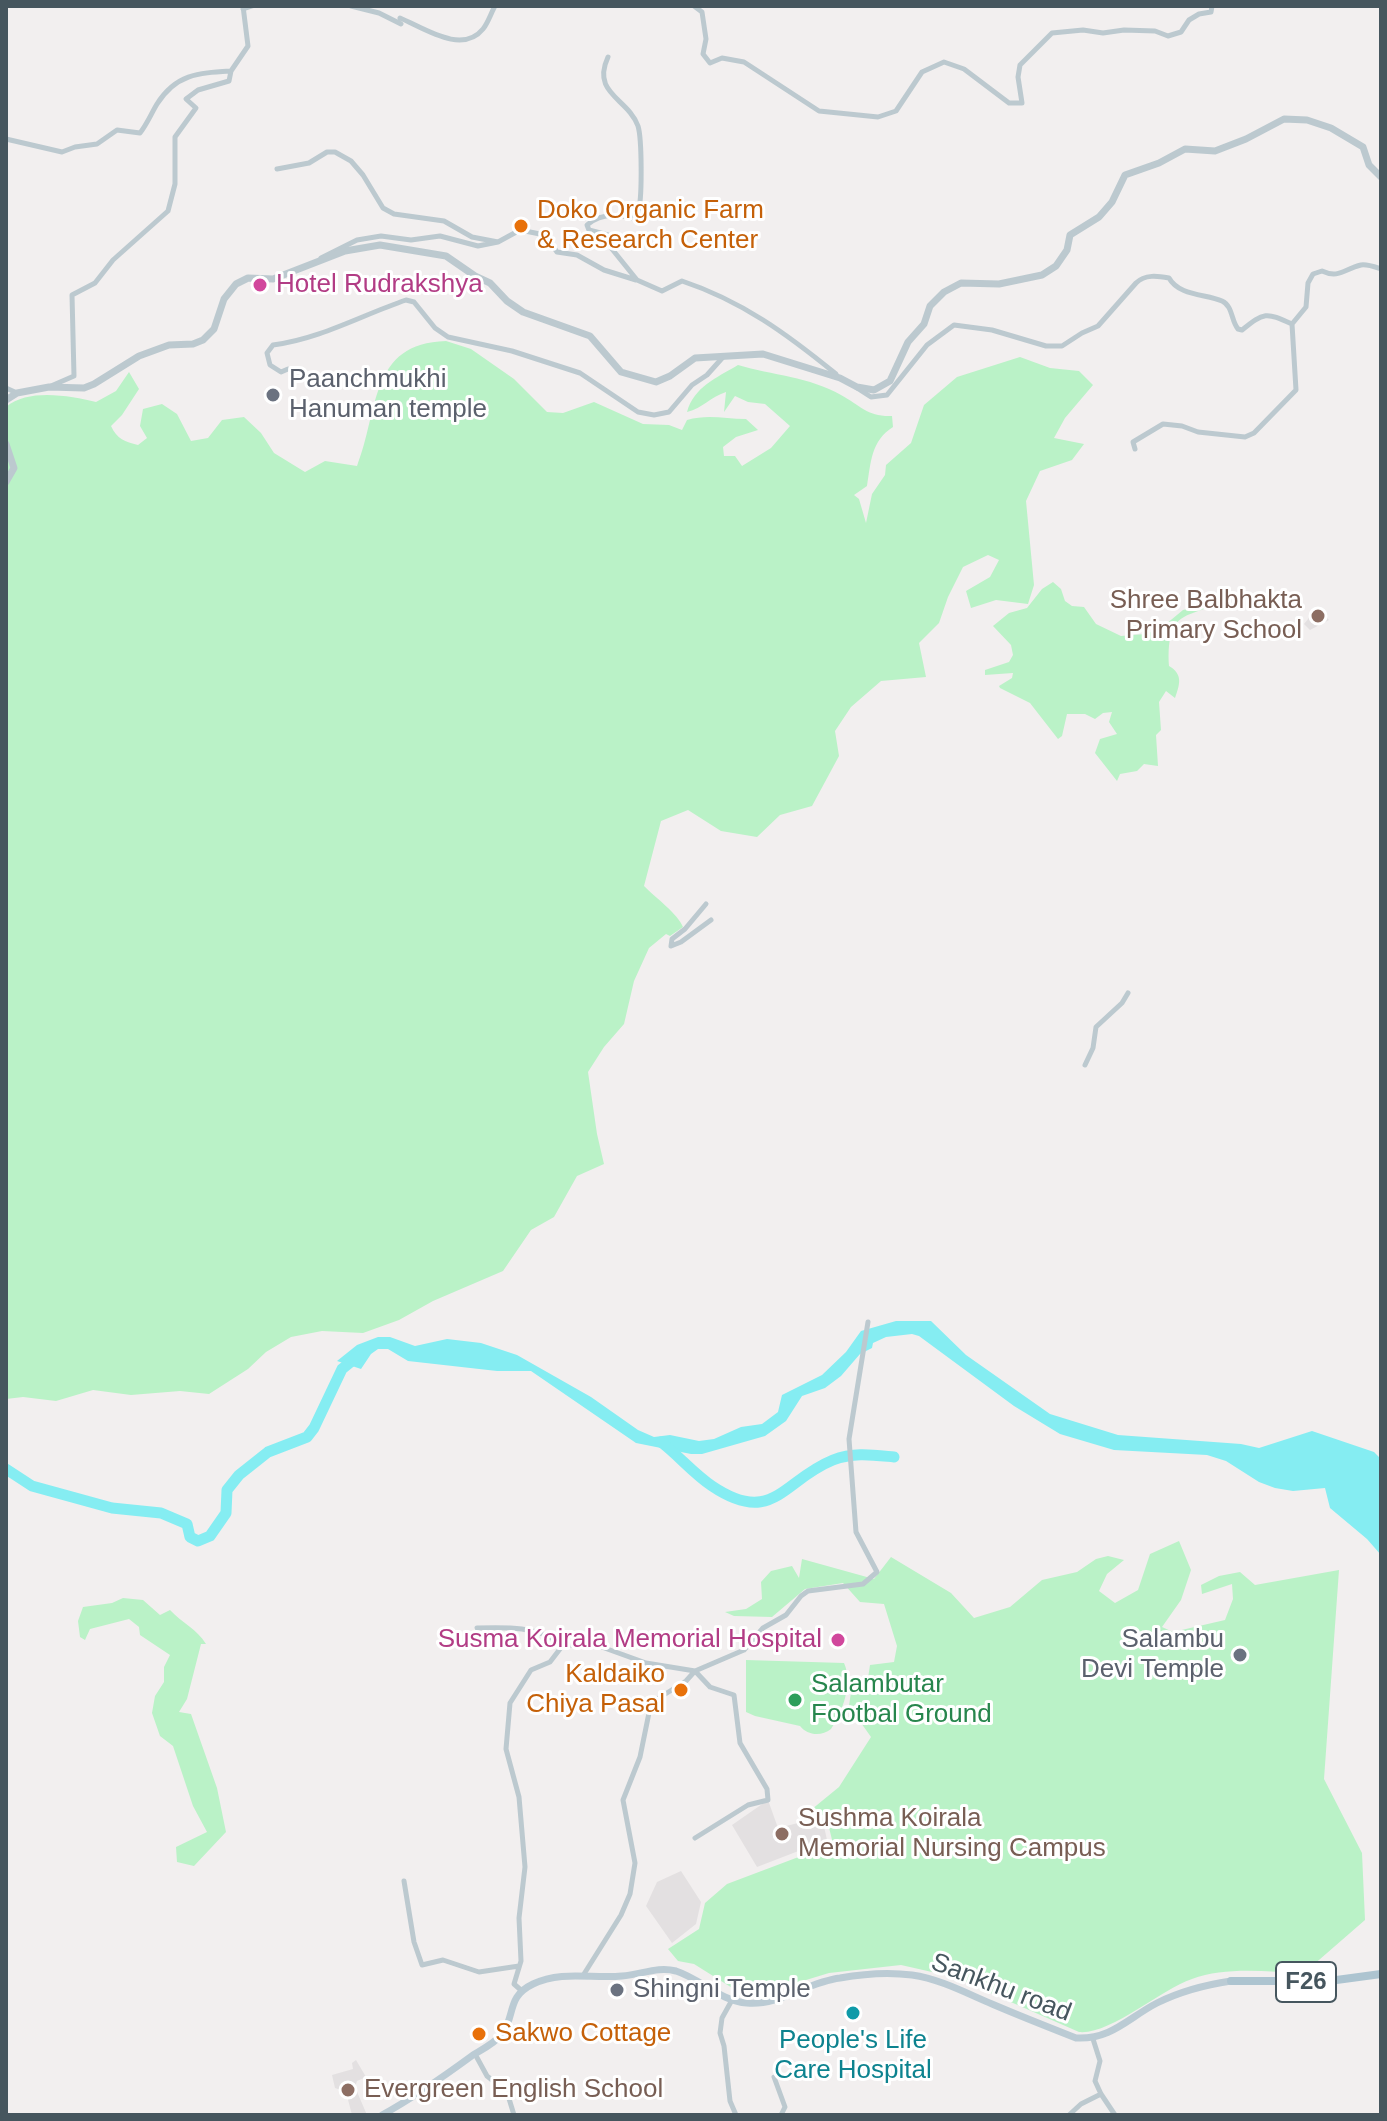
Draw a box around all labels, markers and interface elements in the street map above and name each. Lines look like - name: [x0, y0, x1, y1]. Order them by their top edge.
- place label: Doko Organic Farm & Research Center: [537, 195, 764, 256]
- marker: Doko Organic Farm & Research Center: [512, 217, 530, 235]
- place label: Hotel Rudrakshya: [276, 269, 483, 301]
- marker: Hotel Rudrakshya: [251, 276, 269, 294]
- place label: Paanchmukhi Hanuman temple: [289, 364, 487, 426]
- marker: Paanchmukhi Hanuman temple: [264, 386, 282, 404]
- place label: Shree Balbhakta Primary School: [1110, 585, 1302, 646]
- marker: Shree Balbhakta Primary School: [1309, 607, 1327, 625]
- place label: Susma Koirala Memorial Hospital: [438, 1624, 822, 1656]
- place label: Salambu Devi Temple: [1081, 1624, 1224, 1686]
- marker: Susma Koirala Memorial Hospital: [829, 1631, 847, 1649]
- marker: Salambu Devi Temple: [1231, 1646, 1249, 1664]
- place label: Kaldaiko Chiya Pasal: [526, 1659, 665, 1720]
- place label: Salambutar Footbal Ground: [811, 1669, 992, 1730]
- marker: Kaldaiko Chiya Pasal: [672, 1681, 690, 1699]
- marker: Salambutar Footbal Ground: [786, 1691, 804, 1709]
- place label: Sushma Koirala Memorial Nursing Campus: [798, 1803, 1106, 1864]
- marker: Sushma Koirala Memorial Nursing Campus: [773, 1825, 791, 1843]
- street label: Sankhu road: [927, 1947, 1075, 2029]
- road number: F26: [1276, 1962, 1336, 2002]
- place label: Shingni Temple: [633, 1974, 811, 2006]
- marker: Shingni Temple: [608, 1981, 626, 1999]
- marker: People's Life Care Hospital: [844, 2004, 862, 2022]
- place label: Sakwo Cottage: [495, 2018, 671, 2050]
- marker: Sakwo Cottage: [470, 2025, 488, 2043]
- place label: People's Life Care Hospital: [774, 2025, 932, 2086]
- place label: Evergreen English School: [364, 2074, 663, 2106]
- marker: Evergreen English School: [339, 2081, 357, 2099]

